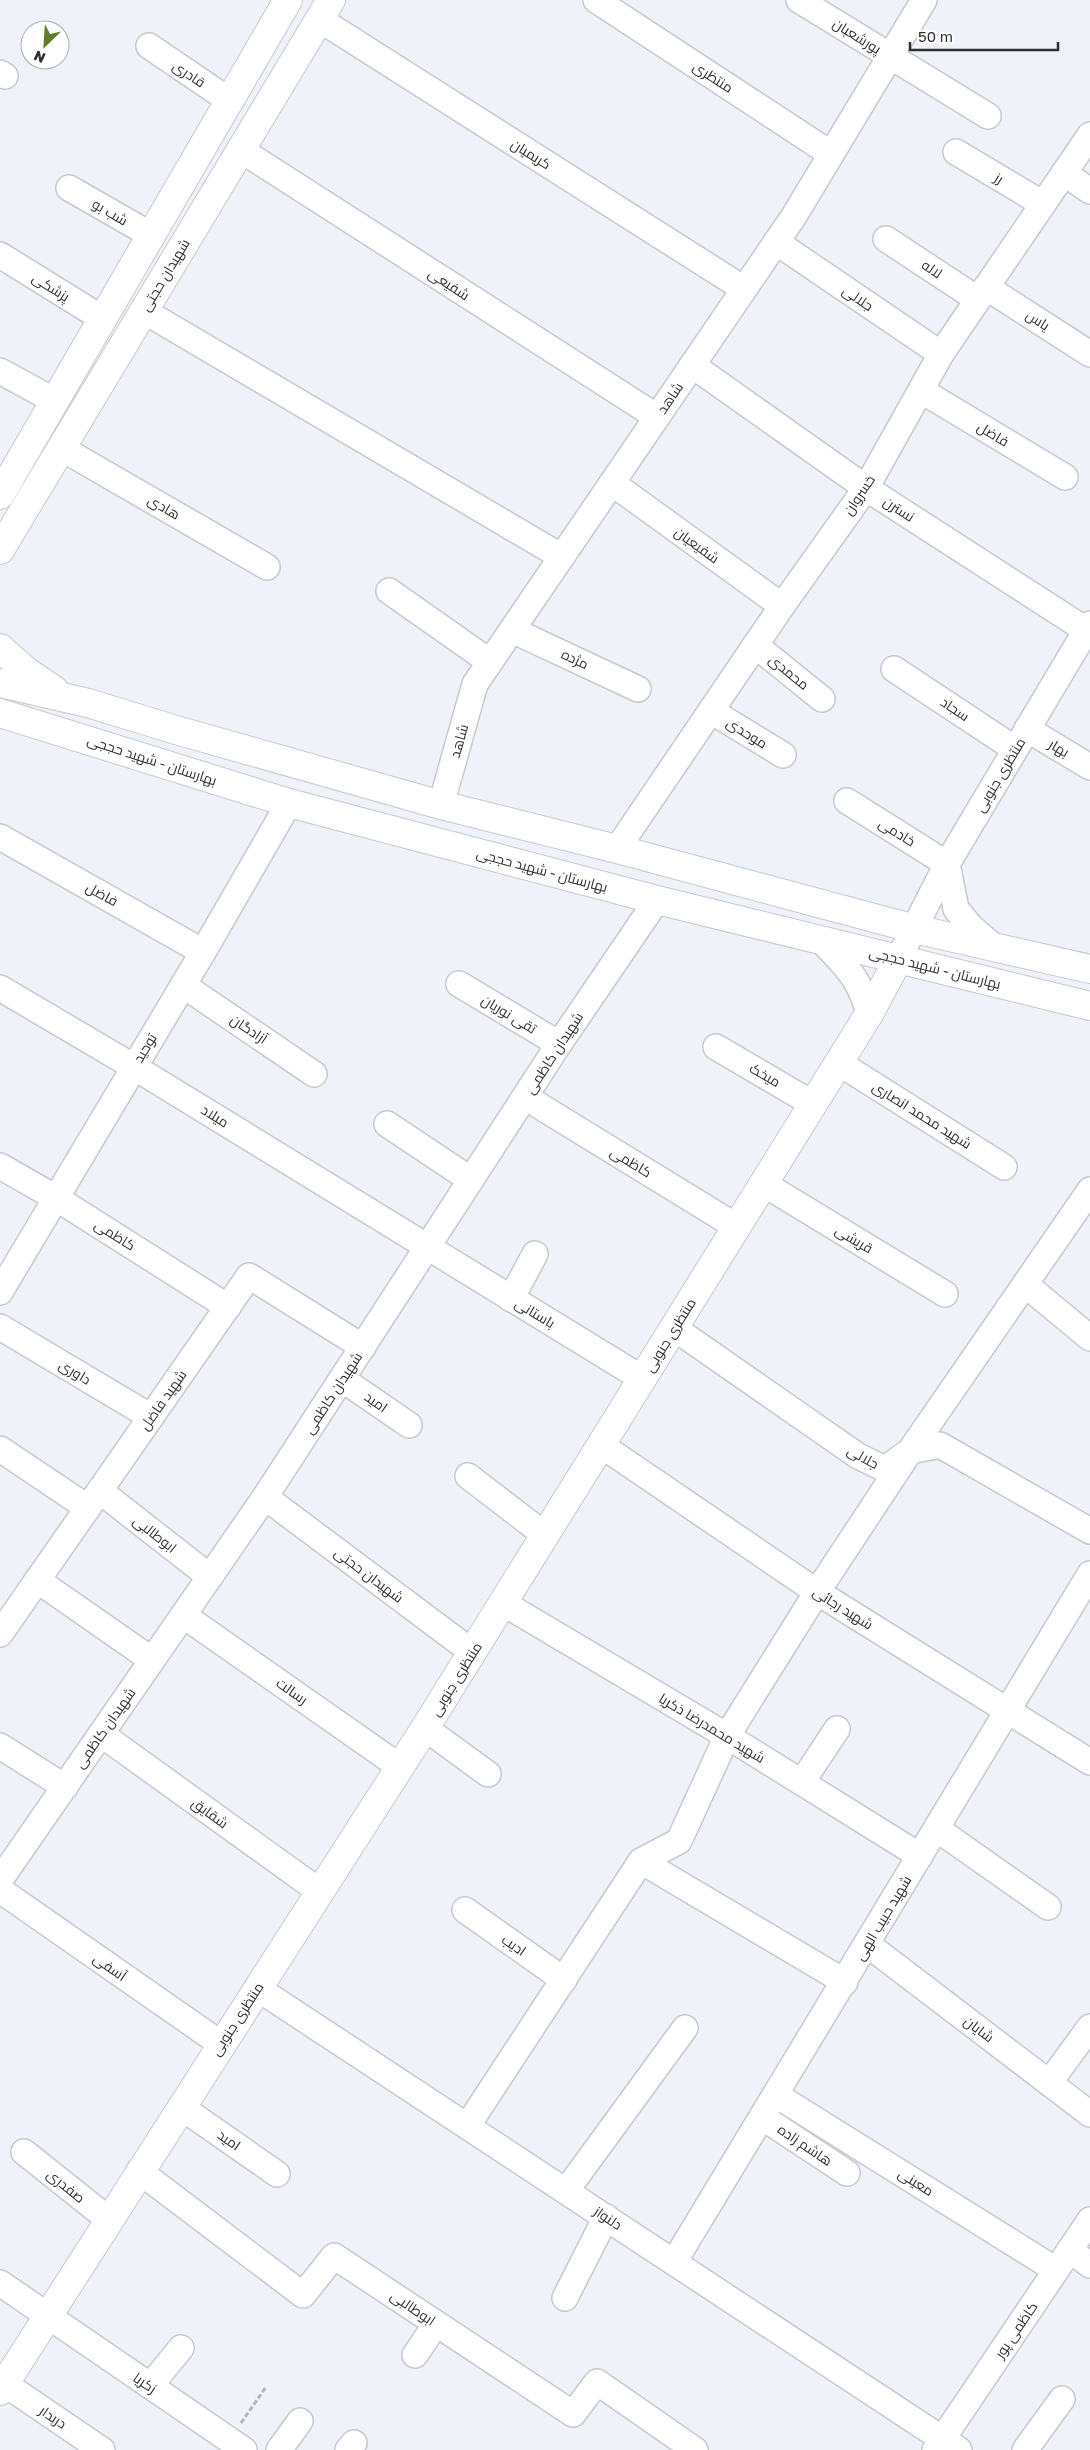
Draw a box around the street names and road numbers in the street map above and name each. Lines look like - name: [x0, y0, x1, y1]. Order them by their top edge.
- street label: پورشعبان: [829, 14, 885, 59]
- street label: قادری: [170, 57, 209, 91]
- street label: منتظری: [690, 57, 737, 96]
- street label: کریمیان: [508, 135, 554, 172]
- street label: رز: [991, 168, 1007, 187]
- street label: شب بو: [89, 195, 131, 229]
- street label: شهیدان حجتی: [136, 235, 193, 314]
- street label: لاله: [919, 256, 946, 281]
- street label: شفیعی: [425, 264, 473, 303]
- street label: پزشکی: [28, 268, 73, 307]
- street label: جلالی: [840, 281, 877, 314]
- street label: یاس: [1023, 306, 1054, 334]
- street label: شاهد: [653, 379, 686, 417]
- street label: فاضل: [974, 418, 1012, 450]
- street label: خسروان: [839, 472, 878, 518]
- street label: هادی: [145, 491, 183, 523]
- street label: نسترن: [881, 492, 918, 525]
- street label: شفیعیان: [672, 523, 723, 566]
- street label: مژده: [559, 645, 592, 672]
- street label: محمدی: [766, 650, 813, 693]
- street label: سجاد: [938, 693, 973, 724]
- street label: موحدی: [724, 713, 771, 752]
- street label: شاهد: [446, 722, 471, 760]
- street label: بهارستان - شهید حججی: [85, 731, 219, 789]
- street label: منتظری جنوبی: [971, 734, 1029, 815]
- street label: بهار: [1045, 734, 1073, 760]
- street label: خادمی: [876, 814, 919, 849]
- street label: بهارستان - شهید حججی: [475, 844, 610, 895]
- street label: فاضل: [83, 878, 121, 909]
- street label: بهارستان - شهید حججی: [867, 943, 1003, 992]
- street label: تقی نوریان: [479, 991, 540, 1037]
- street label: شهیدان کاظمی: [521, 1009, 586, 1097]
- street label: آزادگان: [228, 1010, 271, 1047]
- street label: توحید: [129, 1030, 160, 1066]
- street label: میخک: [747, 1059, 784, 1090]
- street label: شهید محمد انصاری: [870, 1077, 975, 1152]
- street label: میلاد: [198, 1101, 232, 1131]
- street label: کاظمی: [608, 1143, 655, 1180]
- street label: کاظمی: [92, 1215, 139, 1254]
- street label: قریشی: [832, 1221, 876, 1256]
- street label: باستانی: [512, 1294, 558, 1331]
- street label: منتظری جنوبی: [640, 1295, 699, 1375]
- street label: شهیدان کاظمی: [300, 1349, 365, 1437]
- street label: داوری: [56, 1355, 94, 1388]
- street label: شهید فاضل: [136, 1366, 190, 1433]
- street label: امید: [361, 1388, 391, 1416]
- street label: جلالی: [845, 1441, 882, 1472]
- street label: ابوطالبی: [130, 1511, 180, 1556]
- street label: شهیدان حجتی: [332, 1543, 407, 1606]
- street label: شهید رجائی: [810, 1582, 876, 1633]
- street label: منتظری جنوبی: [426, 1639, 485, 1719]
- street label: رسالت: [273, 1674, 311, 1708]
- street label: شهیدان کاظمی: [71, 1684, 139, 1771]
- street label: شهید محمدرضا ذکریا: [656, 1689, 768, 1766]
- street label: شقایق: [188, 1794, 232, 1832]
- street label: شهید حبیب الهی: [851, 1872, 915, 1963]
- street label: ادیب: [499, 1930, 530, 1959]
- street label: آسفی: [90, 1949, 130, 1984]
- street label: منتظری جنوبی: [207, 1979, 267, 2059]
- street label: شایان: [961, 2012, 998, 2045]
- street label: هاشم زاده: [774, 2120, 836, 2171]
- street label: امید: [214, 2126, 244, 2154]
- street label: معینی: [895, 2164, 937, 2199]
- street label: صفدری: [44, 2165, 89, 2206]
- street label: دلنواز: [590, 2202, 626, 2233]
- street label: ابوطالبی: [388, 2286, 439, 2329]
- street label: کاظمی پور: [990, 2298, 1042, 2363]
- street label: زکریا: [130, 2369, 160, 2396]
- street label: دربدار: [36, 2401, 70, 2432]

